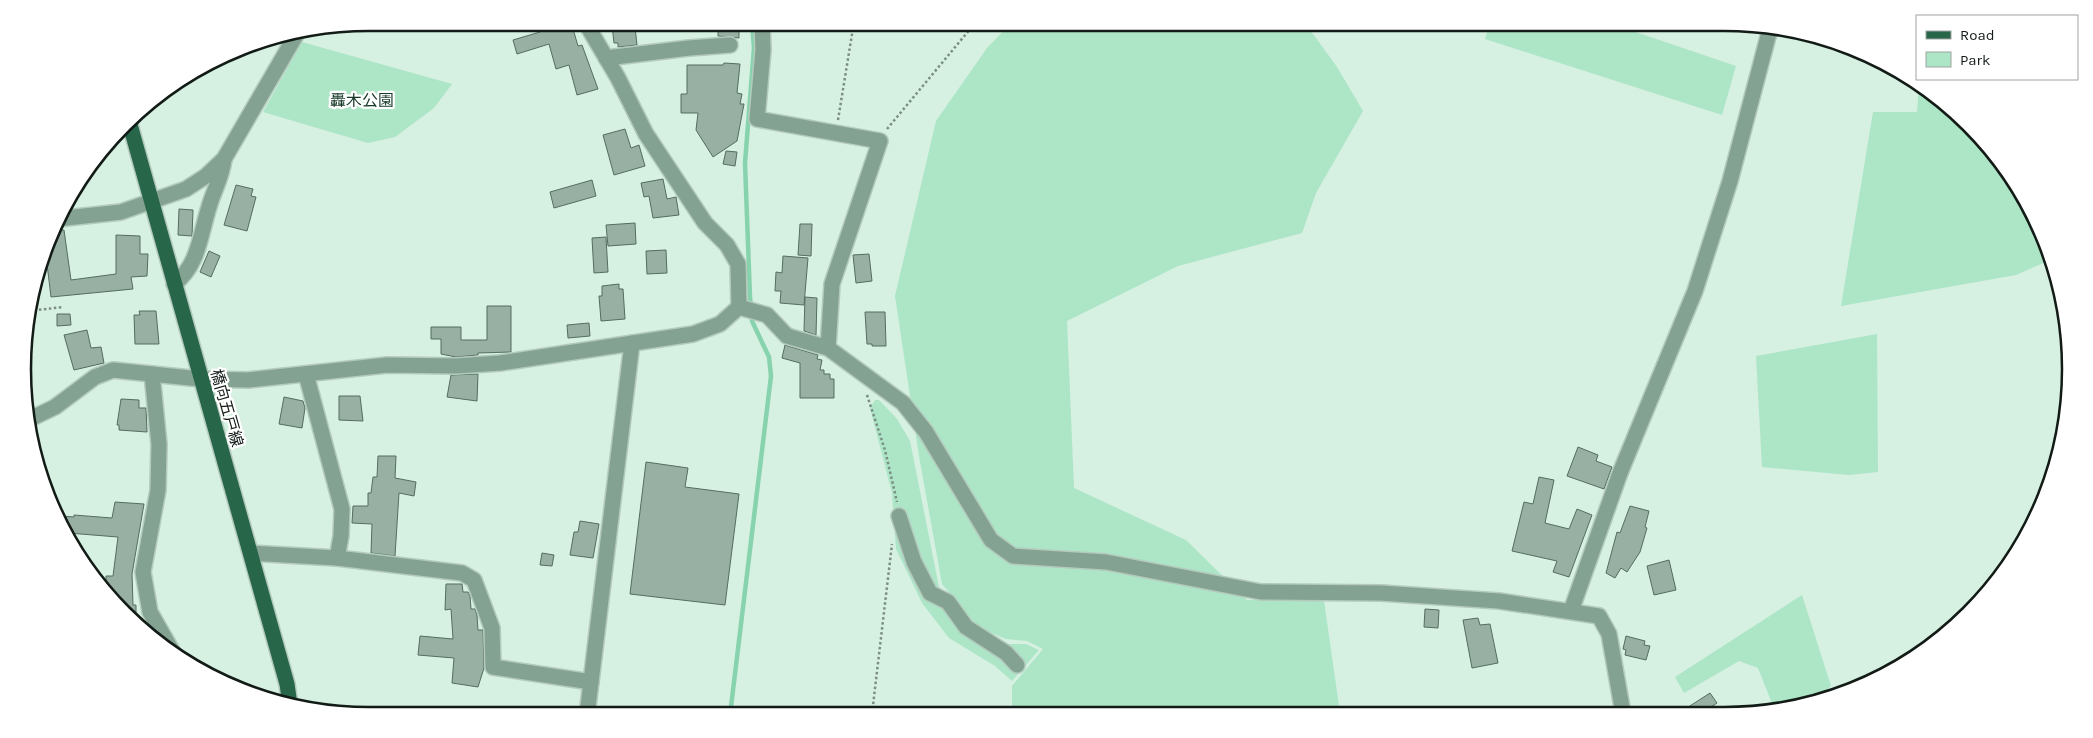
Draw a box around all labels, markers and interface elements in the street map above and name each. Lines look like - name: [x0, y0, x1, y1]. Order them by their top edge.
- legend: [1916, 15, 2078, 80]
- text: Road: [1960, 26, 1995, 44]
- text: Park: [1960, 51, 1990, 69]
- park label: 轟木公園: [330, 91, 394, 110]
- street label: 橋向五戸線: [207, 367, 247, 449]

